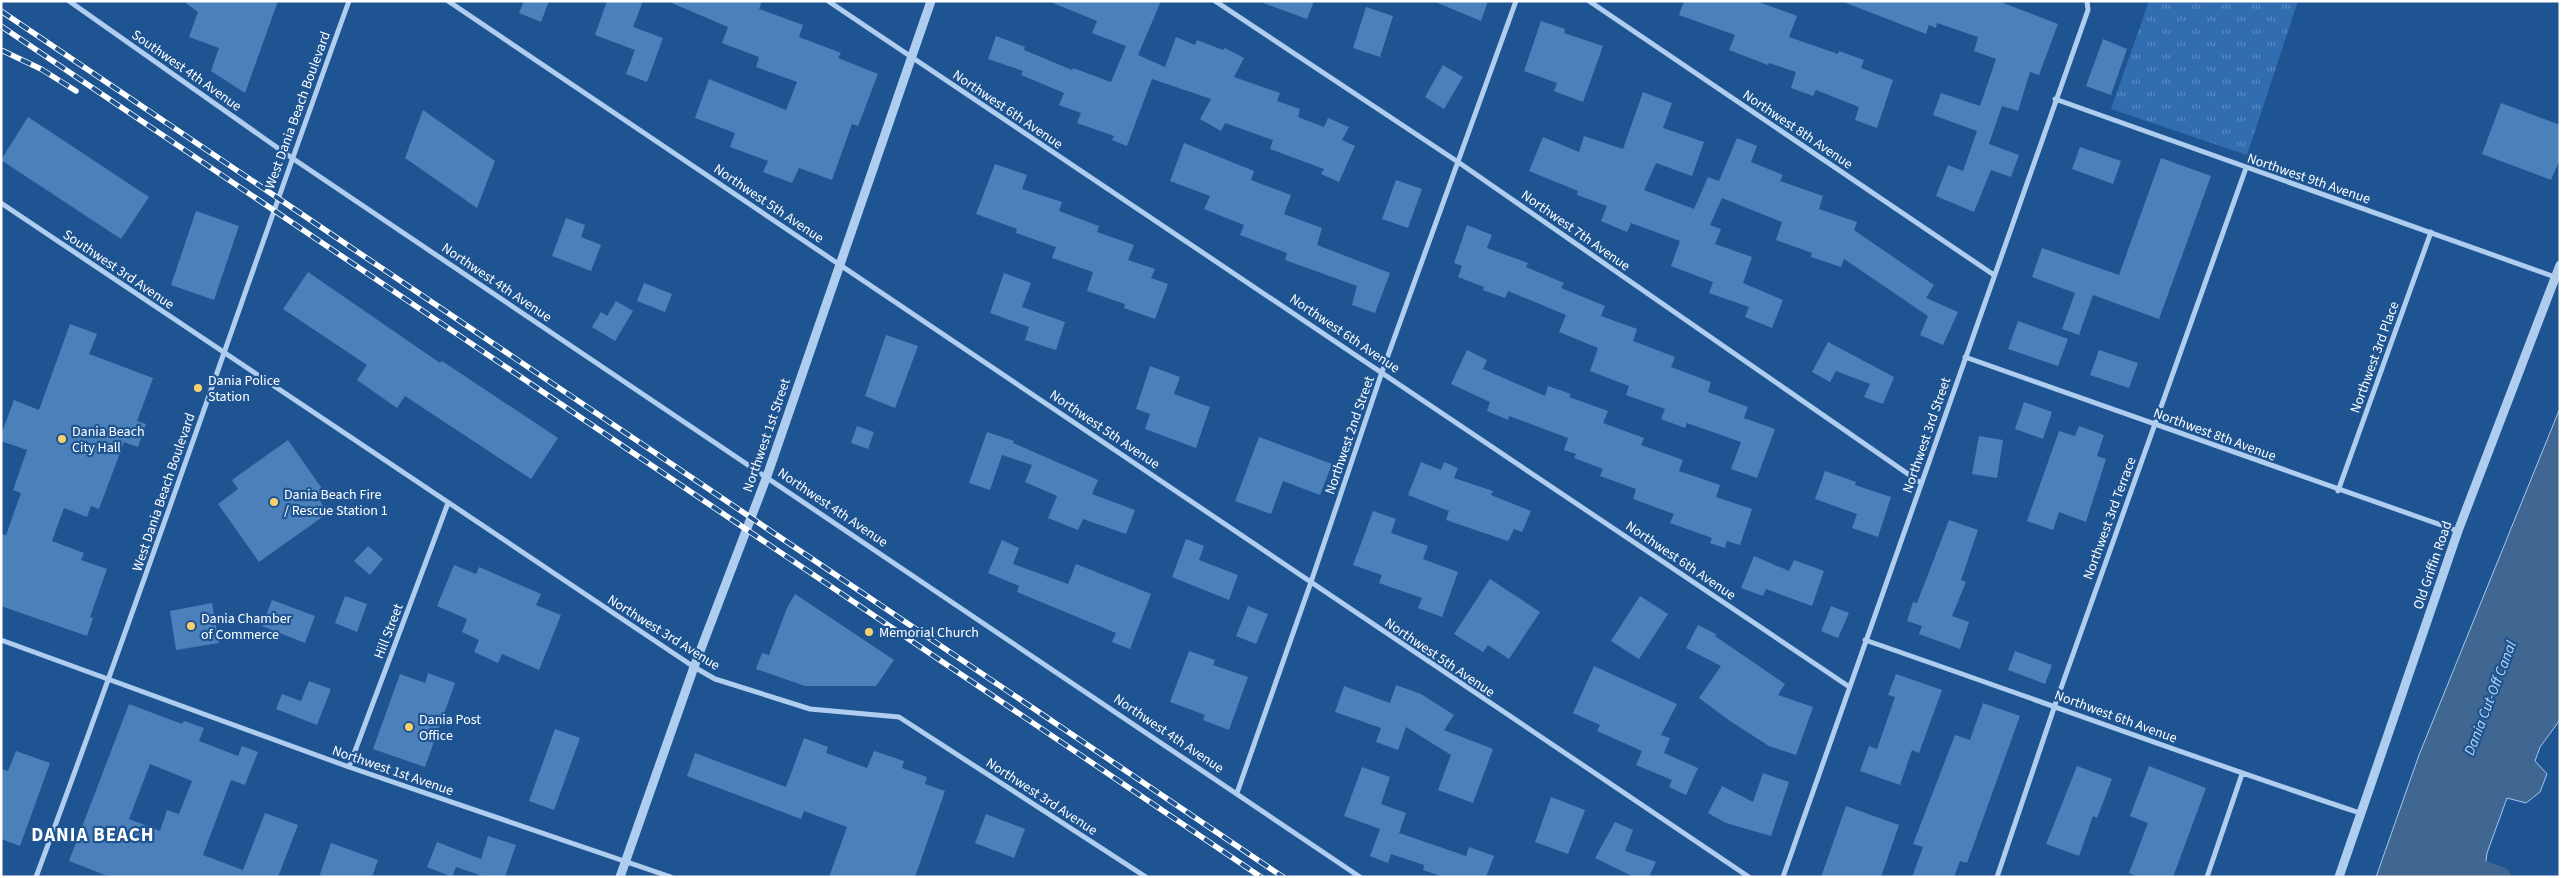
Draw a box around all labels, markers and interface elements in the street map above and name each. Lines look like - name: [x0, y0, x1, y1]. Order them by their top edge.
- street label: Southwest 4th Avenue: [127, 25, 246, 116]
- street label: West Dania Beach Boulevard: [260, 29, 336, 192]
- street label: Northwest 6th Avenue: [948, 65, 1067, 154]
- street label: Northwest 8th Avenue: [1738, 85, 1857, 174]
- street label: Northwest 9th Avenue: [2244, 148, 2373, 209]
- street label: Northwest 5th Avenue: [709, 159, 828, 248]
- street label: Northwest 7th Avenue: [1517, 186, 1634, 276]
- street label: Southwest 3rd Avenue: [59, 225, 178, 315]
- street label: Northwest 4th Avenue: [437, 238, 556, 327]
- street label: Northwest 6th Avenue: [1285, 289, 1404, 378]
- street label: Northwest 3rd Place: [2345, 299, 2404, 416]
- place label: Dania Police Station: [208, 371, 280, 407]
- street label: Northwest 2nd Street: [1320, 373, 1380, 497]
- street label: Northwest 3rd Street: [1898, 374, 1956, 496]
- street label: Northwest 1st Street: [738, 376, 796, 495]
- marker: Dania Police Station: [192, 382, 204, 394]
- street label: Northwest 5th Avenue: [1045, 385, 1164, 474]
- street label: Northwest 8th Avenue: [2151, 403, 2279, 466]
- street label: West Dania Beach Boulevard: [127, 410, 200, 574]
- place label: Dania Beach City Hall: [72, 422, 145, 458]
- marker: Dania Beach City Hall: [56, 433, 68, 445]
- street label: Northwest 3rd Terrace: [2078, 454, 2141, 582]
- street label: Northwest 4th Avenue: [773, 463, 892, 552]
- place label: Dania Beach Fire / Rescue Station 1: [284, 485, 388, 521]
- marker: Dania Beach Fire / Rescue Station 1: [268, 496, 280, 508]
- street label: Northwest 6th Avenue: [1621, 516, 1740, 605]
- street label: Old Griffin Road: [2408, 518, 2457, 612]
- street label: Northwest 3rd Avenue: [603, 590, 724, 676]
- street label: Hill Street: [369, 601, 409, 662]
- place label: Dania Chamber of Commerce: [201, 609, 292, 645]
- street label: Northwest 5th Avenue: [1380, 613, 1499, 702]
- marker: Dania Chamber of Commerce: [185, 620, 197, 632]
- place label: Memorial Church: [879, 623, 979, 643]
- marker: Memorial Church: [863, 626, 875, 638]
- water label: Dania Cut-Off Canal: [2459, 638, 2522, 758]
- street label: Northwest 6th Avenue: [2052, 685, 2180, 748]
- street label: Northwest 4th Avenue: [1109, 689, 1228, 778]
- place label: Dania Post Office: [419, 710, 481, 746]
- marker: Dania Post Office: [403, 721, 415, 733]
- street label: Northwest 1st Avenue: [329, 741, 456, 801]
- street label: Northwest 3rd Avenue: [982, 753, 1101, 840]
- district label: DANIA BEACH: [31, 822, 155, 849]

